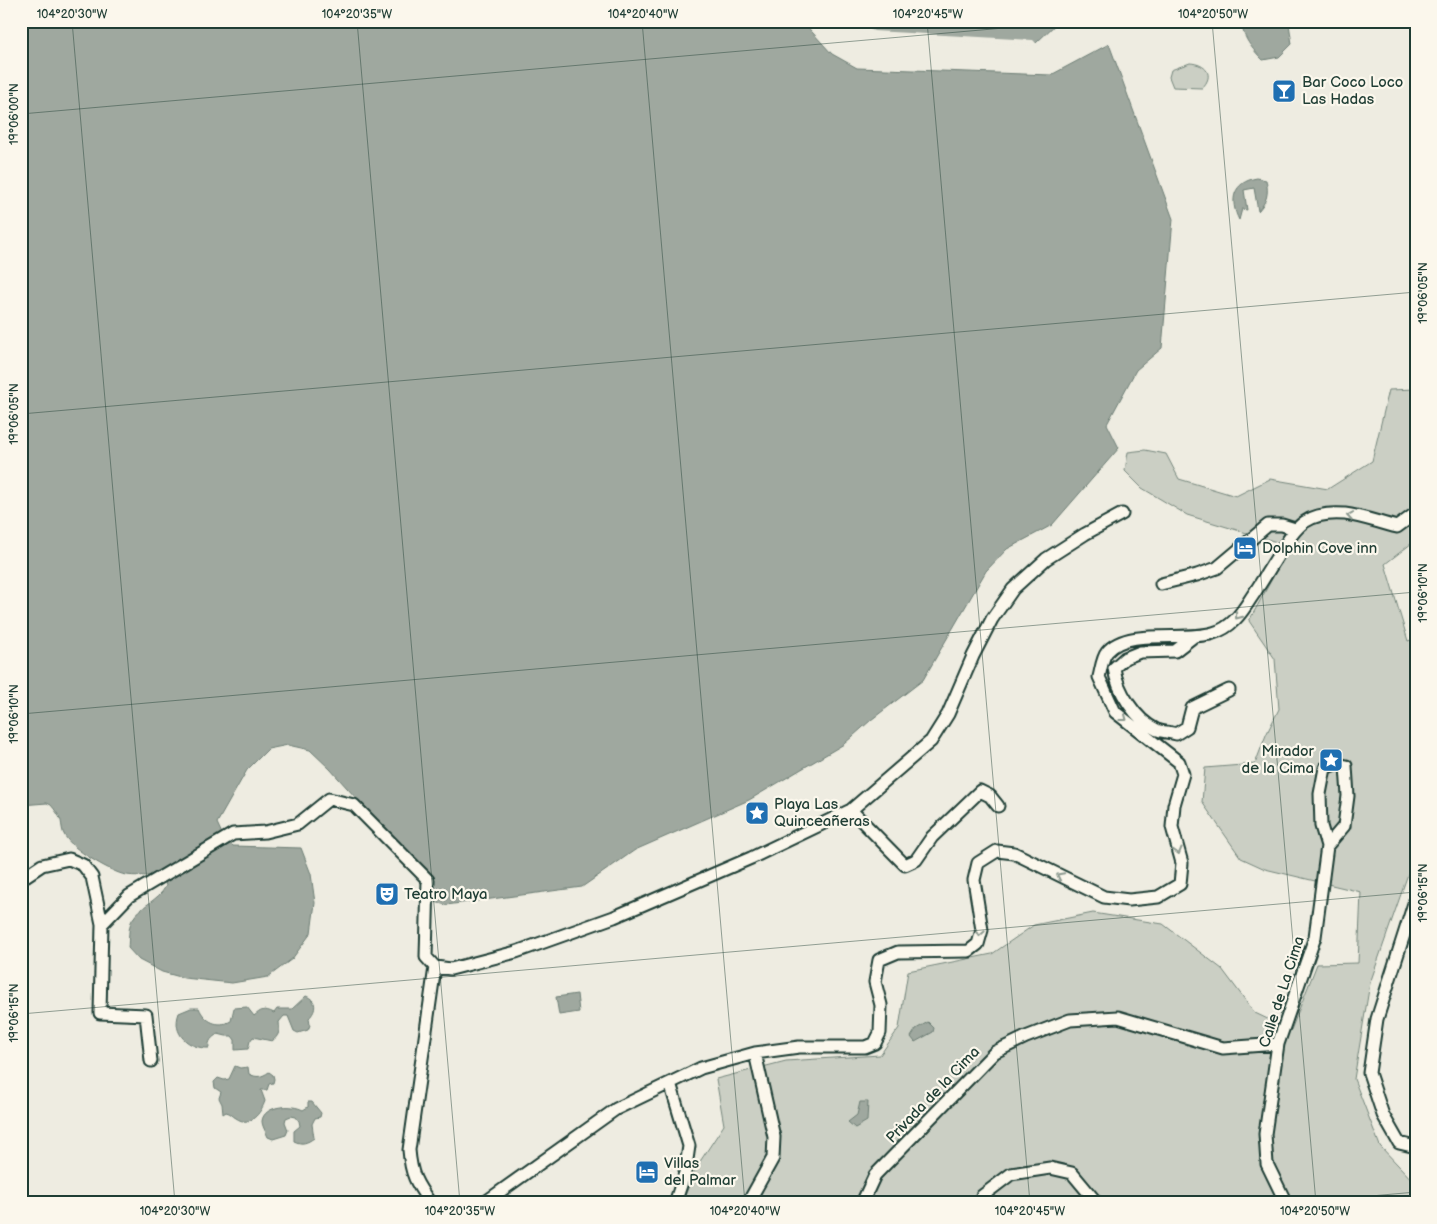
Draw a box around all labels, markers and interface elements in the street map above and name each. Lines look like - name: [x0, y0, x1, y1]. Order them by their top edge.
- text: 104°20'30"W: [37, 7, 107, 22]
- text: 104°20'35"W: [322, 7, 392, 22]
- text: 104°20'40"W: [608, 7, 678, 22]
- text: 104°20'45"W: [893, 7, 963, 22]
- text: 104°20'50"W: [1178, 7, 1248, 22]
- place label: Bar Coco Loco Las Hadas: [1302, 73, 1403, 109]
- bar icon: Bar Coco Loco Las Hadas: [1271, 78, 1297, 104]
- text: 19°06'00"N: [7, 83, 22, 145]
- text: 19°06'05"N: [1416, 262, 1431, 324]
- text: 19°06'05"N: [7, 383, 22, 445]
- one-way arrow: [1345, 511, 1354, 521]
- hotel icon: Dolphin Cove inn: [1232, 535, 1258, 561]
- place label: Dolphin Cove inn: [1262, 539, 1377, 558]
- text: 19°06'10"N: [1416, 563, 1431, 623]
- one-way arrow: [1235, 610, 1244, 620]
- text: 19°06'10"N: [7, 684, 22, 744]
- one-way arrow: [1118, 712, 1128, 721]
- place label: Mirador de la Cima: [1242, 742, 1315, 778]
- place icon: Mirador de la Cima: [1318, 747, 1344, 773]
- place label: Playa Las Quinceañeras: [774, 795, 870, 831]
- place icon: Playa Las Quinceañeras: [744, 800, 770, 826]
- one-way arrow: [1172, 846, 1183, 855]
- text: 19°06'15"N: [1416, 863, 1431, 923]
- one-way arrow: [1056, 872, 1065, 882]
- theatre icon: Teatro Maya: [374, 881, 400, 907]
- place label: Teatro Maya: [404, 885, 487, 904]
- one-way arrow: [975, 928, 985, 937]
- street label: Calle de La Cima: [1255, 934, 1309, 1050]
- text: 19°06'15"N: [7, 983, 22, 1043]
- street label: Privada de la Cima: [882, 1043, 984, 1147]
- place label: Villas del Palmar: [664, 1154, 736, 1190]
- hotel icon: Villas del Palmar: [634, 1159, 660, 1185]
- text: 104°20'30"W: [140, 1204, 210, 1219]
- text: 104°20'35"W: [425, 1204, 495, 1219]
- text: 104°20'40"W: [710, 1204, 780, 1219]
- text: 104°20'45"W: [995, 1204, 1065, 1219]
- text: 104°20'50"W: [1280, 1204, 1350, 1219]

